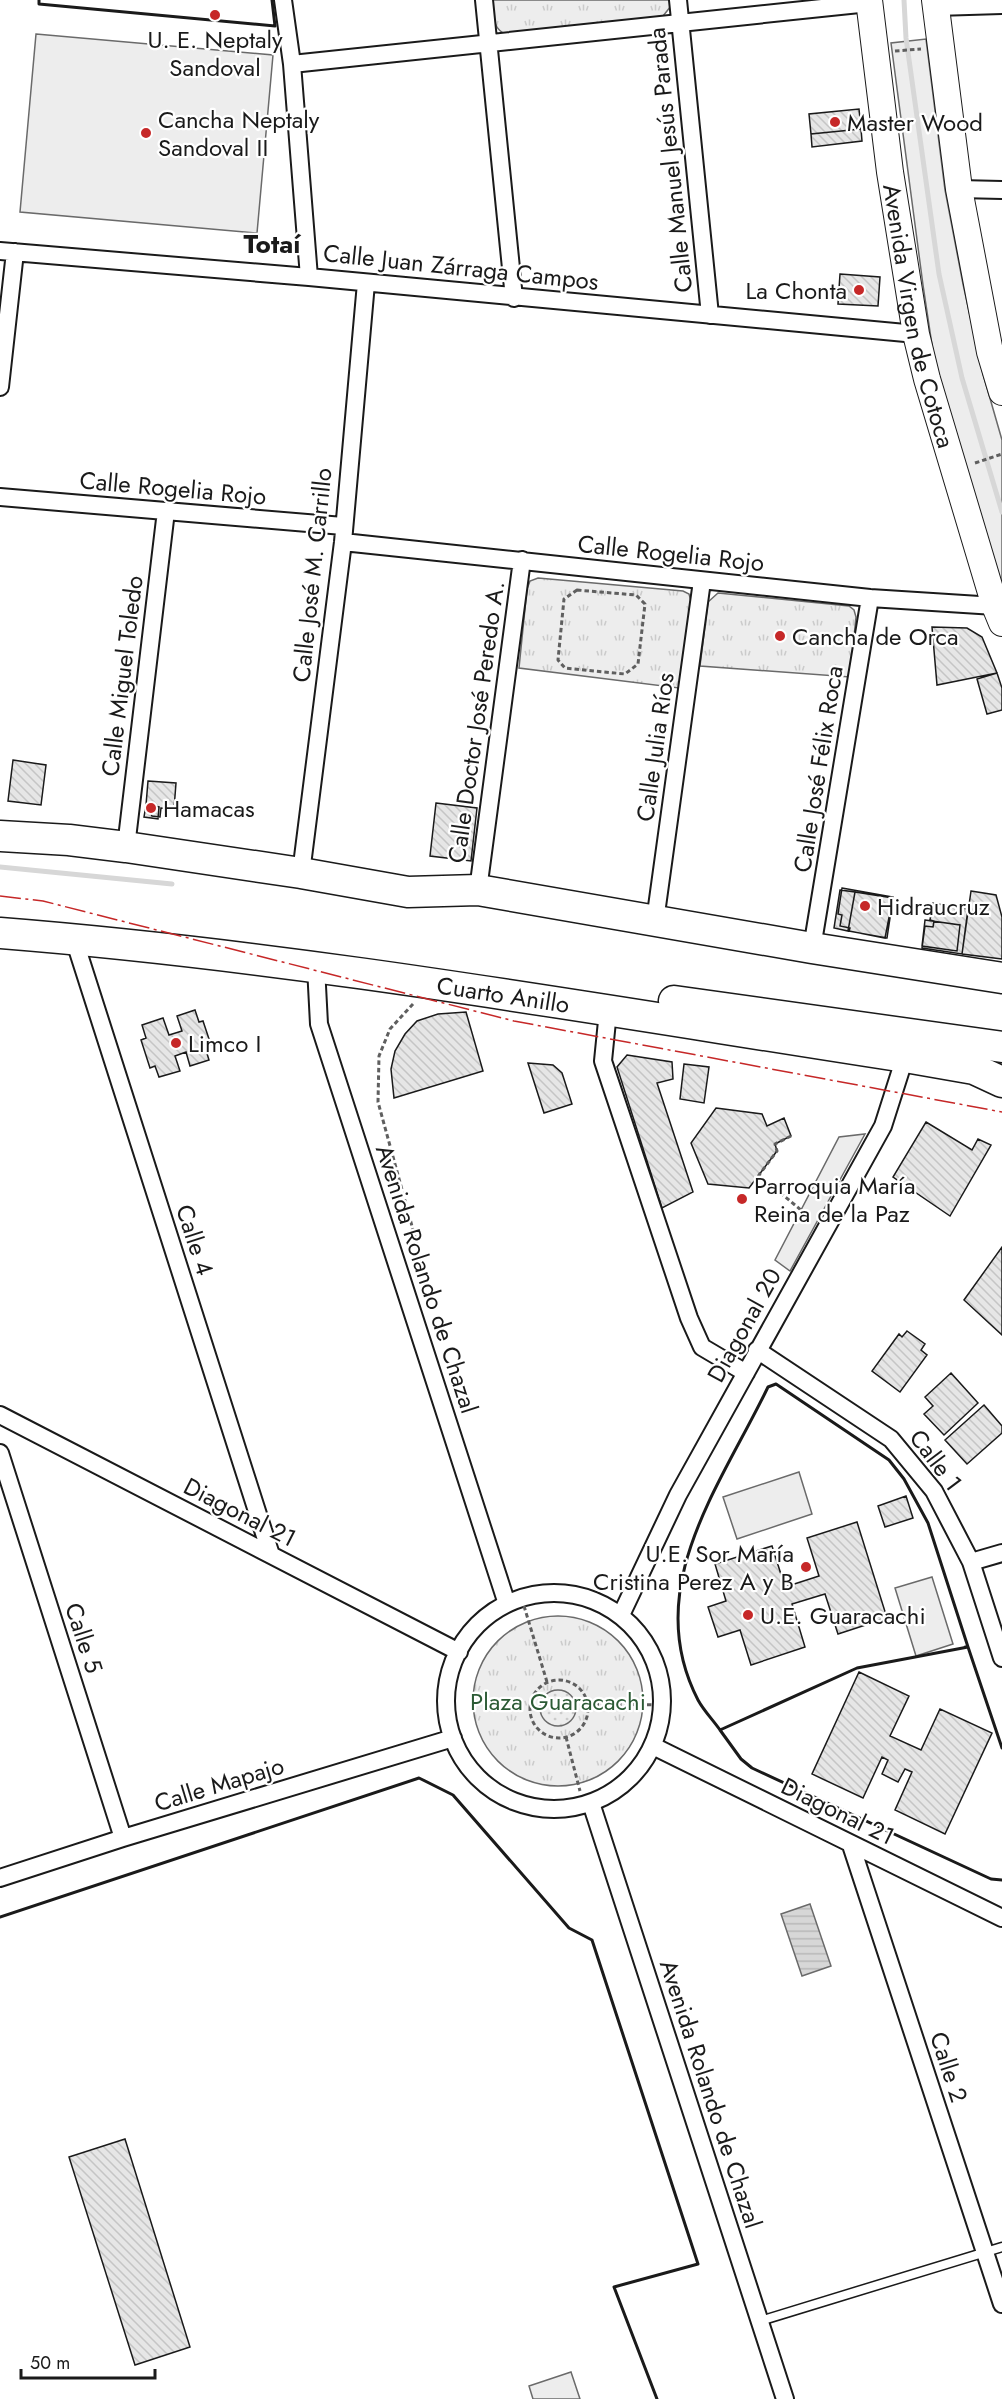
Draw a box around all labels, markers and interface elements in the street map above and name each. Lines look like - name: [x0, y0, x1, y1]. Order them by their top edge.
- marker: U. E. Neptaly Sandoval: [208, 8, 222, 22]
- place label: U. E. Neptaly Sandoval: [147, 22, 283, 85]
- street label: Calle Manuel Jesús Parada: [639, 26, 701, 294]
- place label: Cancha Neptaly Sandoval II: [158, 102, 320, 165]
- place label: Master Wood: [847, 105, 983, 140]
- marker: Master Wood: [828, 115, 842, 129]
- marker: Cancha Neptaly Sandoval II: [139, 126, 153, 140]
- street label: Avenida Virgen de Cotoca: [875, 181, 964, 452]
- district label: Totaí: [244, 225, 302, 263]
- street label: Calle Juan Zárraga Campos: [322, 235, 600, 299]
- place label: La Chonta: [745, 273, 847, 308]
- marker: La Chonta: [852, 283, 866, 297]
- street label: Calle Rogelia Rojo: [78, 462, 268, 514]
- street label: Calle José M. Carrillo: [283, 466, 341, 684]
- street label: Calle Rogelia Rojo: [576, 526, 766, 580]
- street label: Calle Miguel Toledo: [92, 574, 152, 778]
- street label: Calle Doctor José Peredo A.: [439, 579, 513, 865]
- place label: Cancha de Orca: [792, 619, 959, 654]
- marker: Cancha de Orca: [773, 629, 787, 643]
- street label: Calle José Félix Roca: [784, 663, 852, 875]
- street label: Calle Julia Ríos: [627, 670, 683, 824]
- place label: Hamacas: [163, 791, 255, 826]
- marker: Hamacas: [144, 801, 158, 815]
- place label: Hidraucruz: [877, 889, 990, 924]
- marker: Hidraucruz: [858, 899, 872, 913]
- street label: Cuarto Anillo: [434, 967, 572, 1022]
- place label: Limco I: [188, 1026, 261, 1061]
- marker: Limco I: [169, 1036, 183, 1050]
- street label: Avenida Rolando de Chazal: [367, 1140, 487, 1418]
- place label: Parroquia María Reina de la Paz: [754, 1168, 915, 1231]
- marker: Parroquia María Reina de la Paz: [735, 1192, 749, 1206]
- street label: Calle 4: [167, 1200, 223, 1280]
- street label: Diagonal 20: [698, 1261, 790, 1389]
- street label: Calle 1: [901, 1422, 971, 1498]
- street label: Diagonal 21: [178, 1469, 302, 1555]
- place label: U.E. Sor María Cristina Perez A y B: [593, 1536, 794, 1599]
- marker: U.E. Sor María Cristina Perez A y B: [799, 1560, 813, 1574]
- street label: Calle 5: [56, 1598, 112, 1678]
- place label: U.E. Guaracachi: [760, 1598, 926, 1633]
- marker: U.E. Guaracachi: [741, 1608, 755, 1622]
- park label: Plaza Guaracachi: [470, 1684, 646, 1719]
- street label: Calle Mapajo: [150, 1748, 288, 1820]
- street label: Diagonal 21: [775, 1768, 901, 1854]
- street label: Avenida Rolando de Chazal: [651, 1955, 771, 2233]
- street label: Calle 2: [921, 2027, 977, 2107]
- scale bar: [21, 2342, 154, 2380]
- text: 50 m: [30, 2350, 70, 2376]

